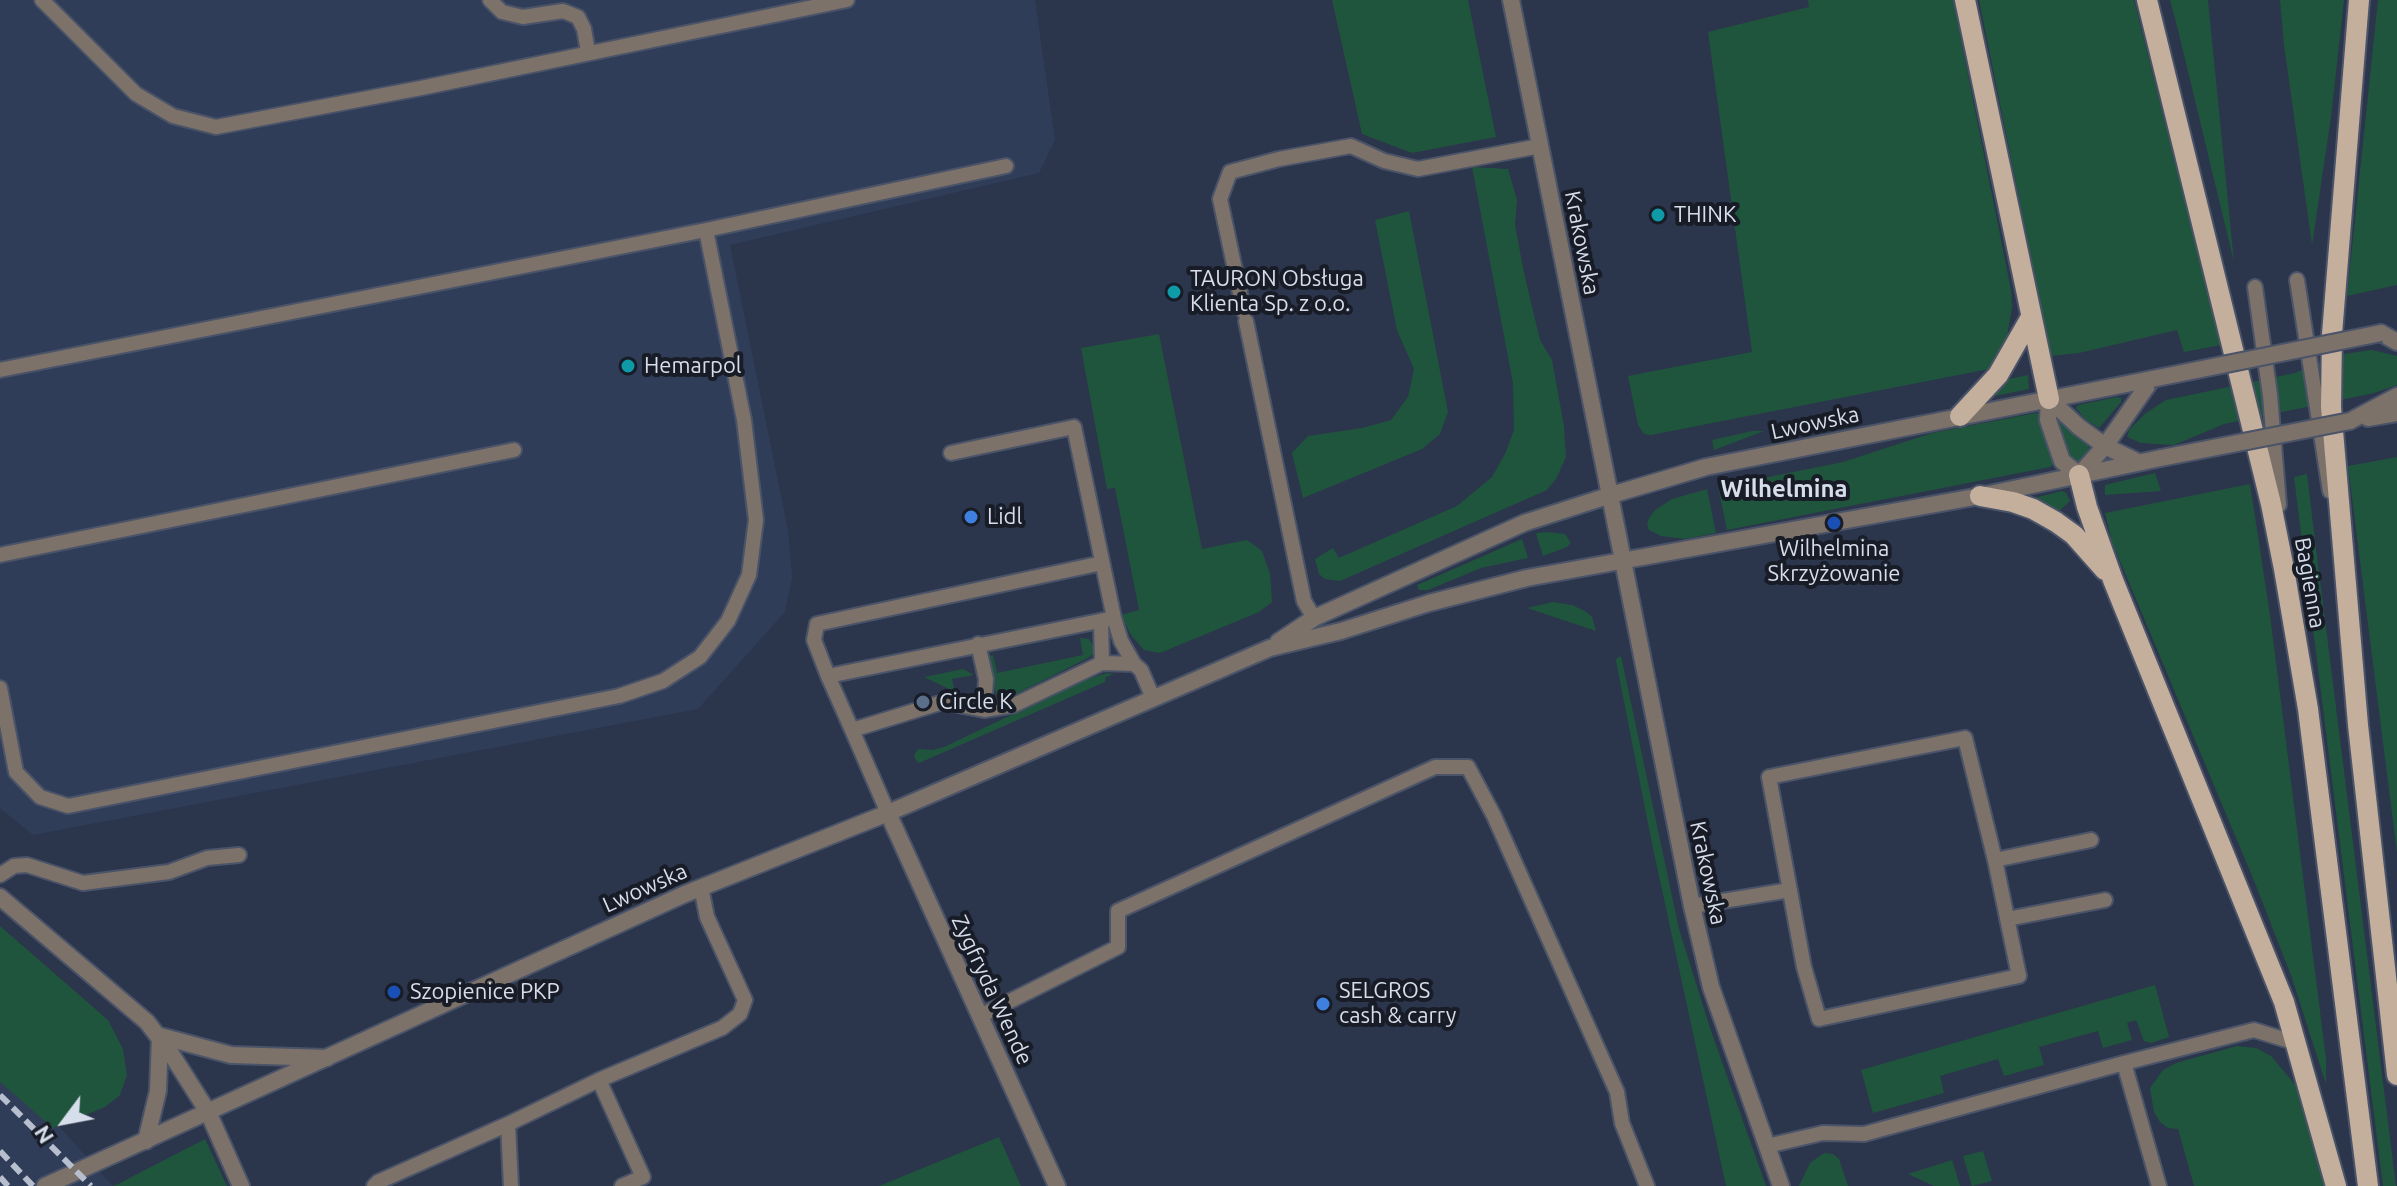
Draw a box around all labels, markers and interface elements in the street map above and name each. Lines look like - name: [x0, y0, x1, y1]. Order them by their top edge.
- street label: Krakowska: [1559, 189, 1605, 297]
- place label: THINK: [1674, 202, 1736, 228]
- marker: THINK: [1649, 206, 1667, 224]
- place label: TAURON Obsługa Klienta Sp. z o.o.: [1190, 266, 1364, 318]
- marker: TAURON Obsługa Klienta Sp. z o.o.: [1165, 283, 1183, 301]
- place label: Hemarpol: [644, 353, 742, 379]
- marker: Hemarpol: [619, 357, 637, 375]
- street label: Lwowska: [1768, 401, 1862, 445]
- district label: Wilhelmina: [1720, 475, 1848, 503]
- place label: Lidl: [987, 504, 1022, 530]
- marker: Lidl: [962, 508, 980, 526]
- marker: Wilhelmina Skrzyżowanie: [1825, 514, 1843, 532]
- street label: Bagienna: [2289, 535, 2331, 631]
- place label: Wilhelmina Skrzyżowanie: [1768, 536, 1900, 588]
- place label: Circle K: [939, 689, 1013, 715]
- marker: Circle K: [914, 693, 932, 711]
- street label: Krakowska: [1684, 819, 1732, 927]
- street label: Lwowska: [599, 858, 691, 918]
- street label: Zygfryda Wende: [946, 911, 1038, 1069]
- place label: SELGROS cash & carry: [1339, 978, 1456, 1030]
- place label: Szopienice PKP: [410, 979, 560, 1005]
- marker: Szopienice PKP: [385, 983, 403, 1001]
- marker: SELGROS cash & carry: [1314, 995, 1332, 1013]
- north arrow: [24, 1082, 104, 1162]
- text: N: [28, 1121, 58, 1149]

